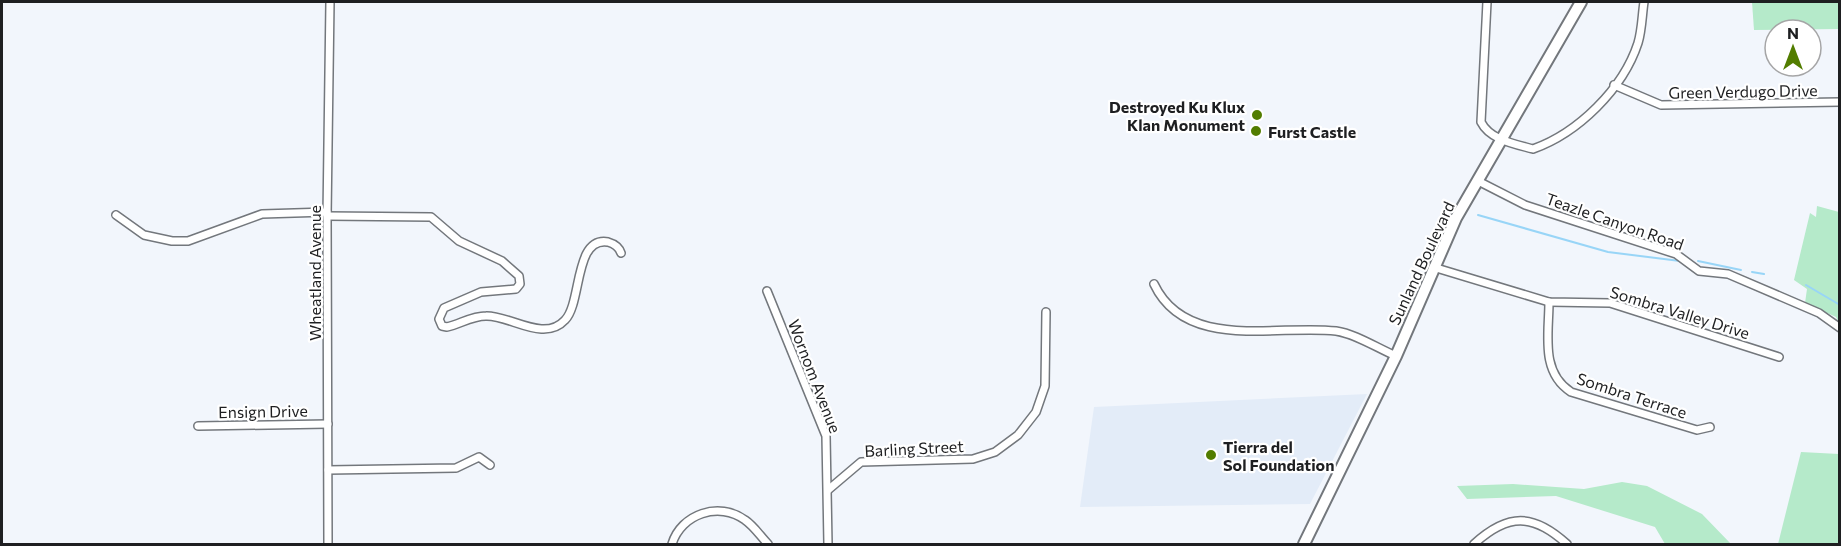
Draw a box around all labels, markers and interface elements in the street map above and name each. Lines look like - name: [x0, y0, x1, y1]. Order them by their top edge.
- north arrow: [1763, 18, 1823, 78]
- text: N: [1787, 23, 1799, 42]
- street label: Green Verdugo Drive: [1668, 80, 1818, 102]
- place label: Destroyed Ku Klux Klan Monument: [1109, 97, 1245, 134]
- marker: Destroyed Ku Klux Klan Monument: [1250, 108, 1264, 122]
- place label: Furst Castle: [1268, 122, 1356, 141]
- marker: Furst Castle: [1249, 124, 1263, 138]
- street label: Teazle Canyon Road: [1543, 188, 1687, 254]
- street label: Sunland Boulevard: [1384, 198, 1458, 328]
- street label: Wheatland Avenue: [305, 205, 324, 341]
- street label: Sombra Valley Drive: [1608, 282, 1752, 342]
- street label: Wornom Avenue: [785, 316, 845, 436]
- street label: Sombra Terrace: [1574, 368, 1690, 422]
- street label: Ensign Drive: [218, 401, 308, 421]
- street label: Barling Street: [864, 436, 965, 460]
- place label: Tierra del Sol Foundation: [1223, 437, 1334, 474]
- marker: Tierra del Sol Foundation: [1204, 448, 1218, 462]

